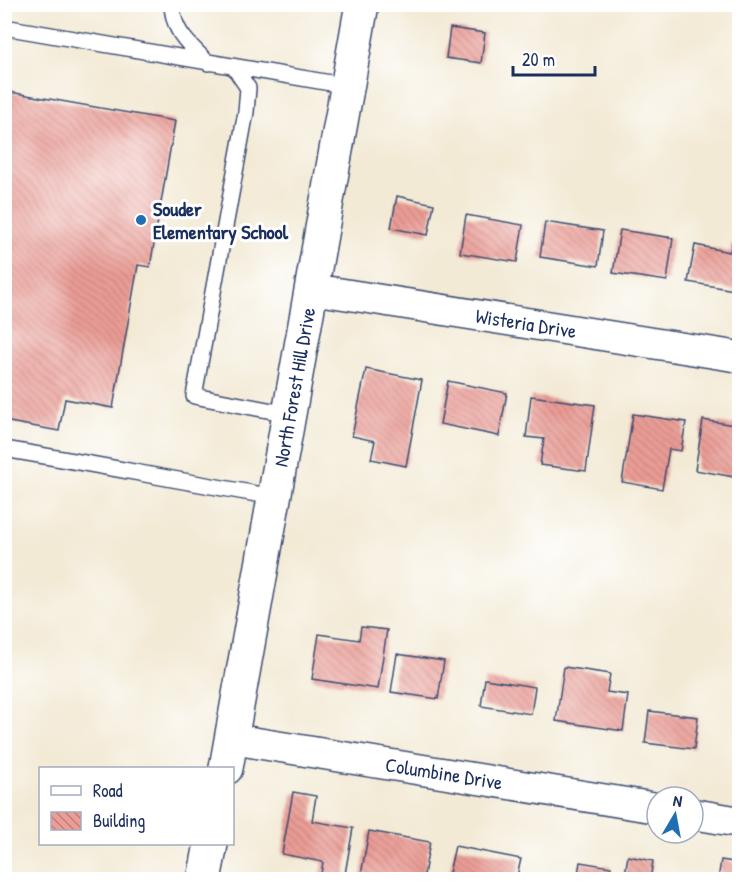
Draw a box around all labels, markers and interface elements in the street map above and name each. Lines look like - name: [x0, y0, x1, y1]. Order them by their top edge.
- scale bar: [513, 39, 596, 77]
- text: 20 m: [522, 47, 555, 72]
- place label: Souder Elementary School: [153, 195, 289, 246]
- marker: Souder Elementary School: [134, 213, 148, 227]
- street label: Wisteria Drive: [474, 302, 578, 344]
- street label: North Forest Hill Drive: [267, 305, 321, 469]
- street label: Columbine Drive: [384, 750, 504, 796]
- legend: [39, 767, 234, 845]
- text: Road: [93, 778, 123, 803]
- north arrow: [645, 785, 705, 845]
- text: N: [672, 789, 684, 812]
- text: Building: [93, 808, 145, 833]

